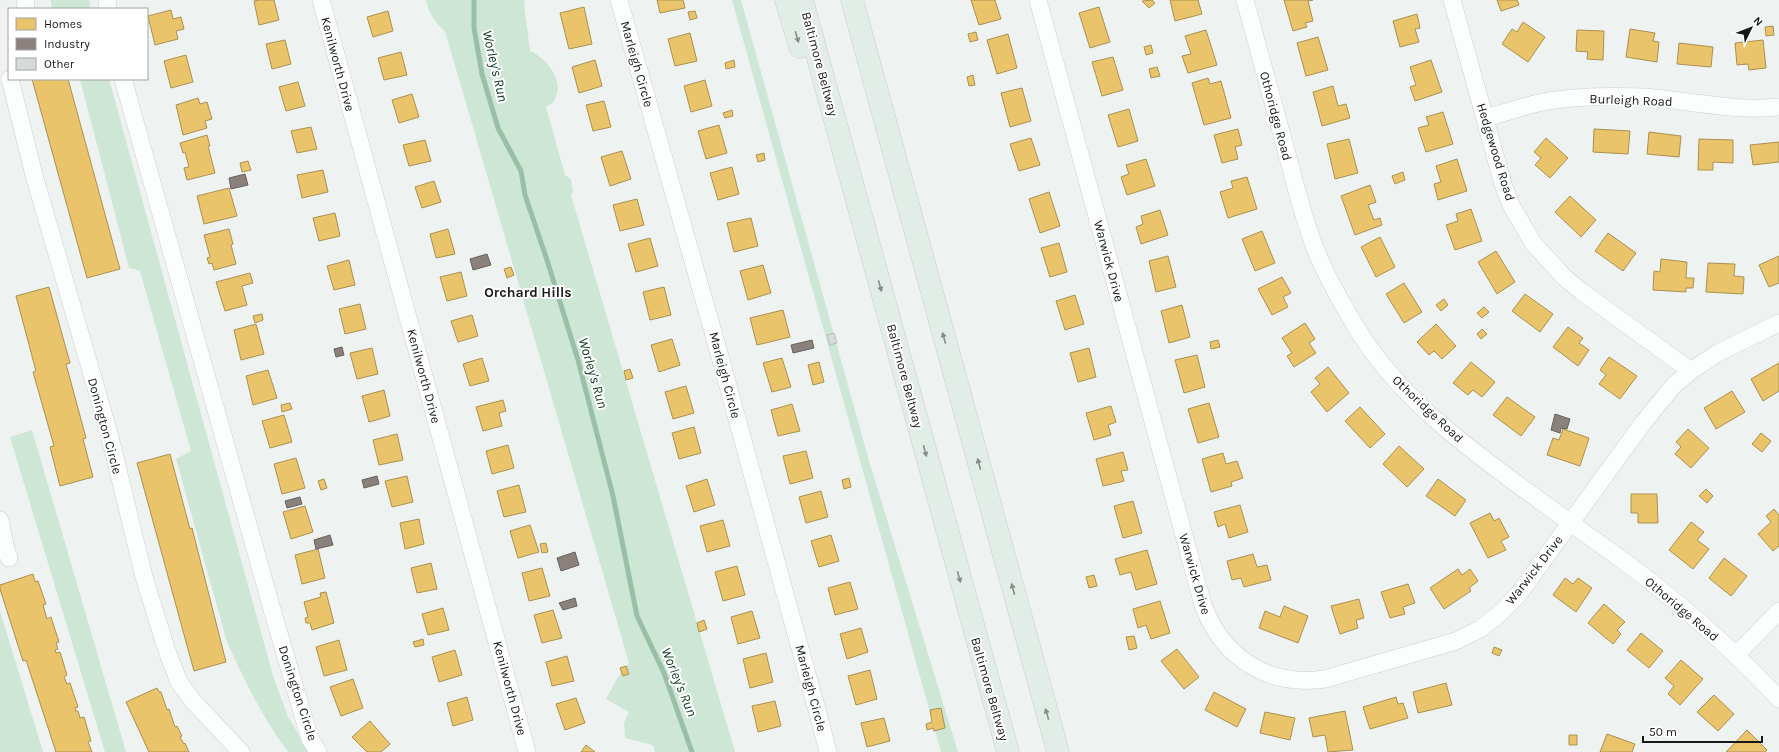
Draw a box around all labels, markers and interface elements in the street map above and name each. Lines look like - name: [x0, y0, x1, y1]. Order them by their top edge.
- legend: [8, 8, 148, 80]
- north arrow: [1731, 8, 1771, 48]
- street label: Baltimore Beltway: [799, 10, 841, 118]
- text: N: [1751, 14, 1765, 29]
- street label: Kenilworth Drive: [318, 15, 358, 113]
- text: Homes: [44, 17, 82, 31]
- street label: Marleigh Circle: [618, 19, 657, 109]
- water label: Worley's Run: [479, 29, 511, 103]
- one-way arrow: [794, 32, 800, 44]
- text: Industry: [44, 37, 90, 51]
- text: Other: [44, 57, 75, 71]
- street label: Othoridge Road: [1257, 70, 1295, 162]
- street label: Burleigh Road: [1589, 91, 1673, 109]
- street label: Hedgewood Road: [1474, 101, 1518, 203]
- street label: Warwick Drive: [1091, 219, 1127, 304]
- one-way arrow: [877, 280, 883, 292]
- district label: Orchard Hills: [484, 284, 572, 301]
- street label: Baltimore Beltway: [884, 322, 926, 430]
- street label: Kenilworth Drive: [404, 327, 444, 425]
- street label: Marleigh Circle: [706, 330, 744, 420]
- one-way arrow: [941, 332, 947, 345]
- water label: Worley's Run: [575, 336, 611, 410]
- street label: Othoridge Road: [1389, 372, 1467, 446]
- street label: Donington Circle: [85, 376, 125, 476]
- one-way arrow: [922, 446, 928, 458]
- one-way arrow: [975, 457, 981, 470]
- street label: Warwick Drive: [1176, 532, 1214, 617]
- street label: Warwick Drive: [1502, 532, 1566, 608]
- one-way arrow: [957, 571, 963, 583]
- street label: Othoridge Road: [1642, 574, 1722, 644]
- one-way arrow: [1009, 583, 1015, 595]
- street label: Baltimore Beltway: [968, 635, 1012, 743]
- street label: Kenilworth Drive: [490, 639, 530, 737]
- street label: Marleigh Circle: [792, 643, 830, 733]
- street label: Donington Circle: [276, 644, 321, 743]
- water label: Worley's Run: [657, 645, 701, 719]
- one-way arrow: [1044, 708, 1050, 720]
- scale bar: [1643, 718, 1762, 744]
- text: 50 m: [1649, 725, 1677, 739]

